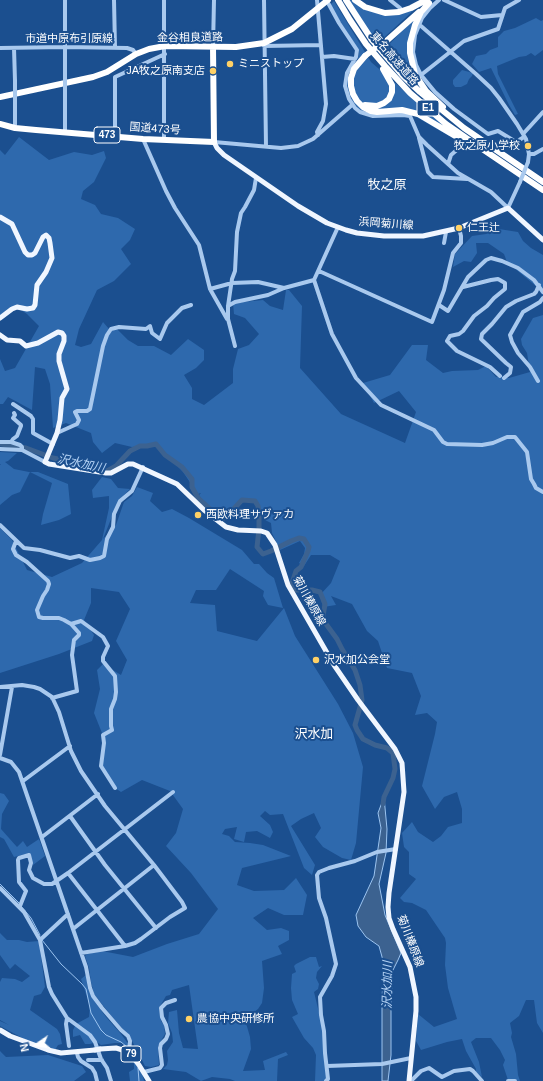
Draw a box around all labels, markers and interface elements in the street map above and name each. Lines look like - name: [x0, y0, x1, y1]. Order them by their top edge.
- street label: 東名高速道路: [367, 30, 421, 88]
- street label: 金谷相良道路: [157, 31, 223, 45]
- street label: 市道中原布引原線: [25, 32, 113, 46]
- place label: ミニストップ: [238, 57, 304, 71]
- marker: ミニストップ: [225, 59, 235, 69]
- place label: JA牧之原南支店: [126, 64, 205, 78]
- marker: JA牧之原南支店: [208, 66, 218, 76]
- road number: E1: [417, 100, 439, 116]
- street label: 国道473号: [129, 121, 181, 137]
- road number: 473: [94, 127, 120, 143]
- place label: 牧之原小学校: [454, 139, 520, 153]
- marker: 牧之原小学校: [523, 141, 533, 151]
- district label: 牧之原: [368, 177, 406, 193]
- street label: 浜岡菊川線: [358, 215, 414, 233]
- place label: 仁王辻: [467, 221, 500, 235]
- marker: 仁王辻: [454, 223, 464, 233]
- water label: 沢水加川: [56, 452, 106, 476]
- place label: 西欧料理サヴァカ: [206, 508, 294, 522]
- marker: 西欧料理サヴァカ: [193, 510, 203, 520]
- street label: 菊川榛原線: [290, 574, 328, 628]
- place label: 沢水加公会堂: [324, 653, 390, 667]
- marker: 沢水加公会堂: [311, 655, 321, 665]
- district label: 沢水加: [295, 726, 333, 742]
- street label: 菊川榛原線: [394, 913, 426, 969]
- water label: 沢水加川: [380, 961, 396, 1009]
- place label: 農協中央研修所: [197, 1012, 274, 1026]
- marker: 農協中央研修所: [184, 1014, 194, 1024]
- north arrow: [16, 1025, 56, 1065]
- text: N: [18, 1042, 31, 1053]
- road number: 79: [121, 1046, 141, 1062]

